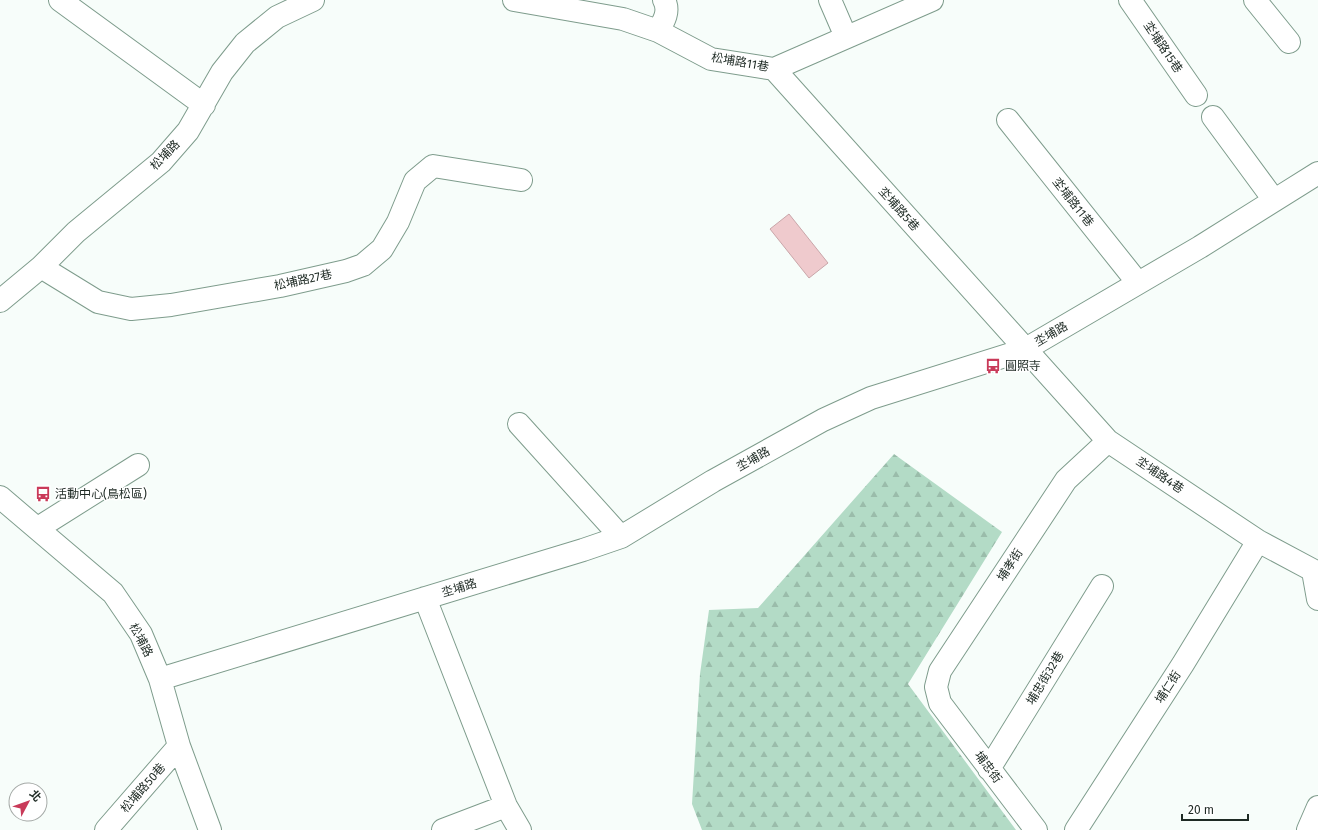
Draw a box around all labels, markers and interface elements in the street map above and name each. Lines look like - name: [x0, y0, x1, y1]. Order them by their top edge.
- street label: 坔埔路15巷: [1141, 19, 1185, 75]
- street label: 松埔路11巷: [710, 50, 770, 74]
- street label: 松埔路: [147, 137, 183, 173]
- street label: 坔埔路11巷: [1050, 175, 1096, 229]
- street label: 坔埔路5巷: [876, 184, 922, 234]
- street label: 松埔路27巷: [273, 267, 333, 293]
- street label: 坔埔路: [1032, 319, 1070, 349]
- bus stop icon: 圓照寺: [984, 357, 1002, 375]
- place label: 圓照寺: [1005, 359, 1041, 373]
- street label: 坔埔路: [734, 444, 772, 474]
- street label: 坔埔路4巷: [1134, 454, 1186, 496]
- bus stop icon: 活動中心(鳥松區): [34, 485, 52, 503]
- place label: 活動中心(鳥松區): [55, 487, 147, 501]
- street label: 埔孝街: [994, 546, 1026, 584]
- street label: 坔埔路: [440, 576, 478, 600]
- street label: 松埔路: [126, 621, 156, 659]
- street label: 埔忠街32巷: [1024, 649, 1066, 707]
- street label: 埔仁街: [1152, 668, 1184, 706]
- street label: 埔忠街: [972, 748, 1004, 786]
- street label: 松埔路50巷: [118, 760, 168, 816]
- north arrow: [8, 782, 48, 822]
- text: 北: [27, 787, 44, 804]
- scale bar: [1182, 796, 1248, 822]
- text: 20 m: [1188, 803, 1214, 817]

